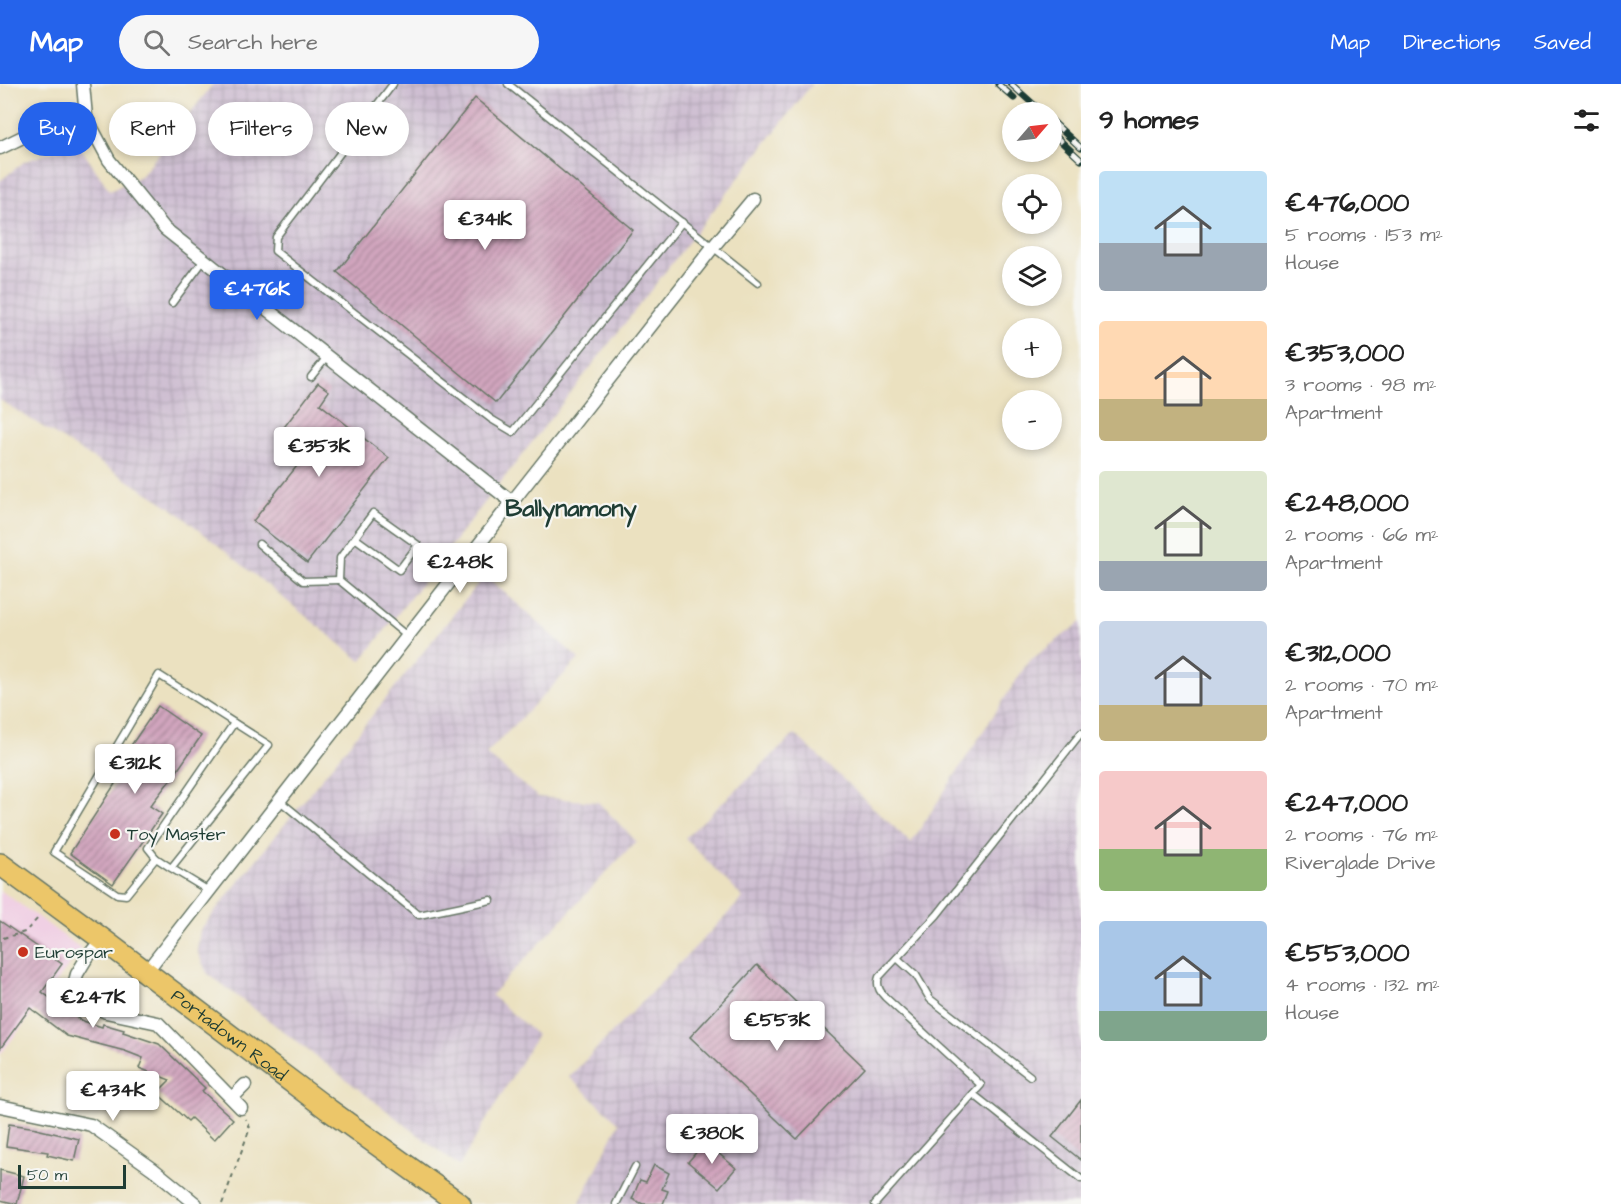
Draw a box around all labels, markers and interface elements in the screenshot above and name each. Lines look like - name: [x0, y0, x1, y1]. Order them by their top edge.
- search box: [119, 15, 539, 69]
- text: Map: [30, 23, 83, 62]
- icon: search: [140, 26, 173, 59]
- text: Search here: [188, 27, 318, 58]
- text: Map: [1330, 28, 1370, 57]
- text: Directions: [1403, 28, 1501, 57]
- text: Saved: [1534, 28, 1591, 57]
- chip: Buy: [18, 102, 97, 156]
- chip: Rent: [109, 102, 196, 156]
- chip: Filters: [208, 102, 313, 156]
- chip: New: [325, 102, 409, 156]
- north arrow: [1002, 102, 1062, 162]
- map controls: [1002, 102, 1062, 450]
- text: 9 homes: [1099, 102, 1199, 138]
- icon: filters: [1570, 104, 1603, 137]
- button: locate: [1002, 174, 1062, 234]
- text: €476,000: [1285, 185, 1410, 221]
- icon: home: [1147, 195, 1219, 267]
- pin: €341K: [443, 200, 527, 251]
- text: €341K: [458, 205, 512, 233]
- text: 5 rooms · 153 m²: [1285, 221, 1443, 249]
- button: layers: [1002, 246, 1062, 306]
- text: House: [1285, 249, 1339, 277]
- pin: €476K: [215, 270, 299, 321]
- text: €476K: [224, 275, 290, 303]
- button: +: [1002, 318, 1062, 378]
- text: €353,000: [1285, 335, 1404, 371]
- icon: home: [1147, 345, 1219, 417]
- text: 3 rooms · 98 m²: [1285, 371, 1437, 399]
- button: −: [1002, 390, 1062, 450]
- text: Apartment: [1285, 399, 1383, 427]
- pin: €353K: [277, 427, 361, 478]
- text: €353K: [288, 432, 350, 460]
- text: €248,000: [1285, 485, 1409, 521]
- district label: Ballynamony: [505, 492, 638, 528]
- icon: home: [1147, 495, 1219, 567]
- text: 2 rooms · 66 m²: [1285, 521, 1439, 549]
- pin: €248K: [418, 543, 502, 594]
- text: €248K: [427, 548, 493, 576]
- text: Apartment: [1285, 549, 1383, 577]
- text: €312,000: [1285, 635, 1391, 671]
- icon: home: [1147, 645, 1219, 717]
- text: 2 rooms · 70 m²: [1285, 671, 1438, 699]
- text: Apartment: [1285, 699, 1383, 727]
- pin: €312K: [93, 744, 177, 795]
- text: €312K: [109, 749, 161, 777]
- text: €247,000: [1285, 785, 1408, 821]
- icon: home: [1147, 795, 1219, 867]
- text: 2 rooms · 76 m²: [1285, 821, 1438, 849]
- place label: Toy Master: [127, 822, 226, 848]
- marker: Toy Master: [108, 827, 122, 841]
- text: Riverglade Drive: [1285, 849, 1435, 877]
- text: €553,000: [1285, 935, 1410, 971]
- place label: Eurospar: [35, 940, 113, 965]
- marker: Eurospar: [16, 945, 30, 959]
- icon: home: [1147, 945, 1219, 1017]
- text: 4 rooms · 132 m²: [1285, 971, 1440, 999]
- pin: €247K: [51, 978, 135, 1029]
- text: €247K: [60, 983, 126, 1011]
- street label: Portadown Road: [166, 983, 292, 1087]
- text: House: [1285, 999, 1339, 1027]
- pin: €553K: [735, 1001, 819, 1052]
- text: €553K: [744, 1006, 810, 1034]
- pin: €434K: [71, 1071, 155, 1122]
- text: €434K: [80, 1076, 146, 1104]
- pin: €380K: [670, 1114, 754, 1165]
- text: €380K: [680, 1119, 744, 1147]
- scale bar: [18, 1162, 126, 1190]
- text: 50 m: [27, 1164, 67, 1186]

